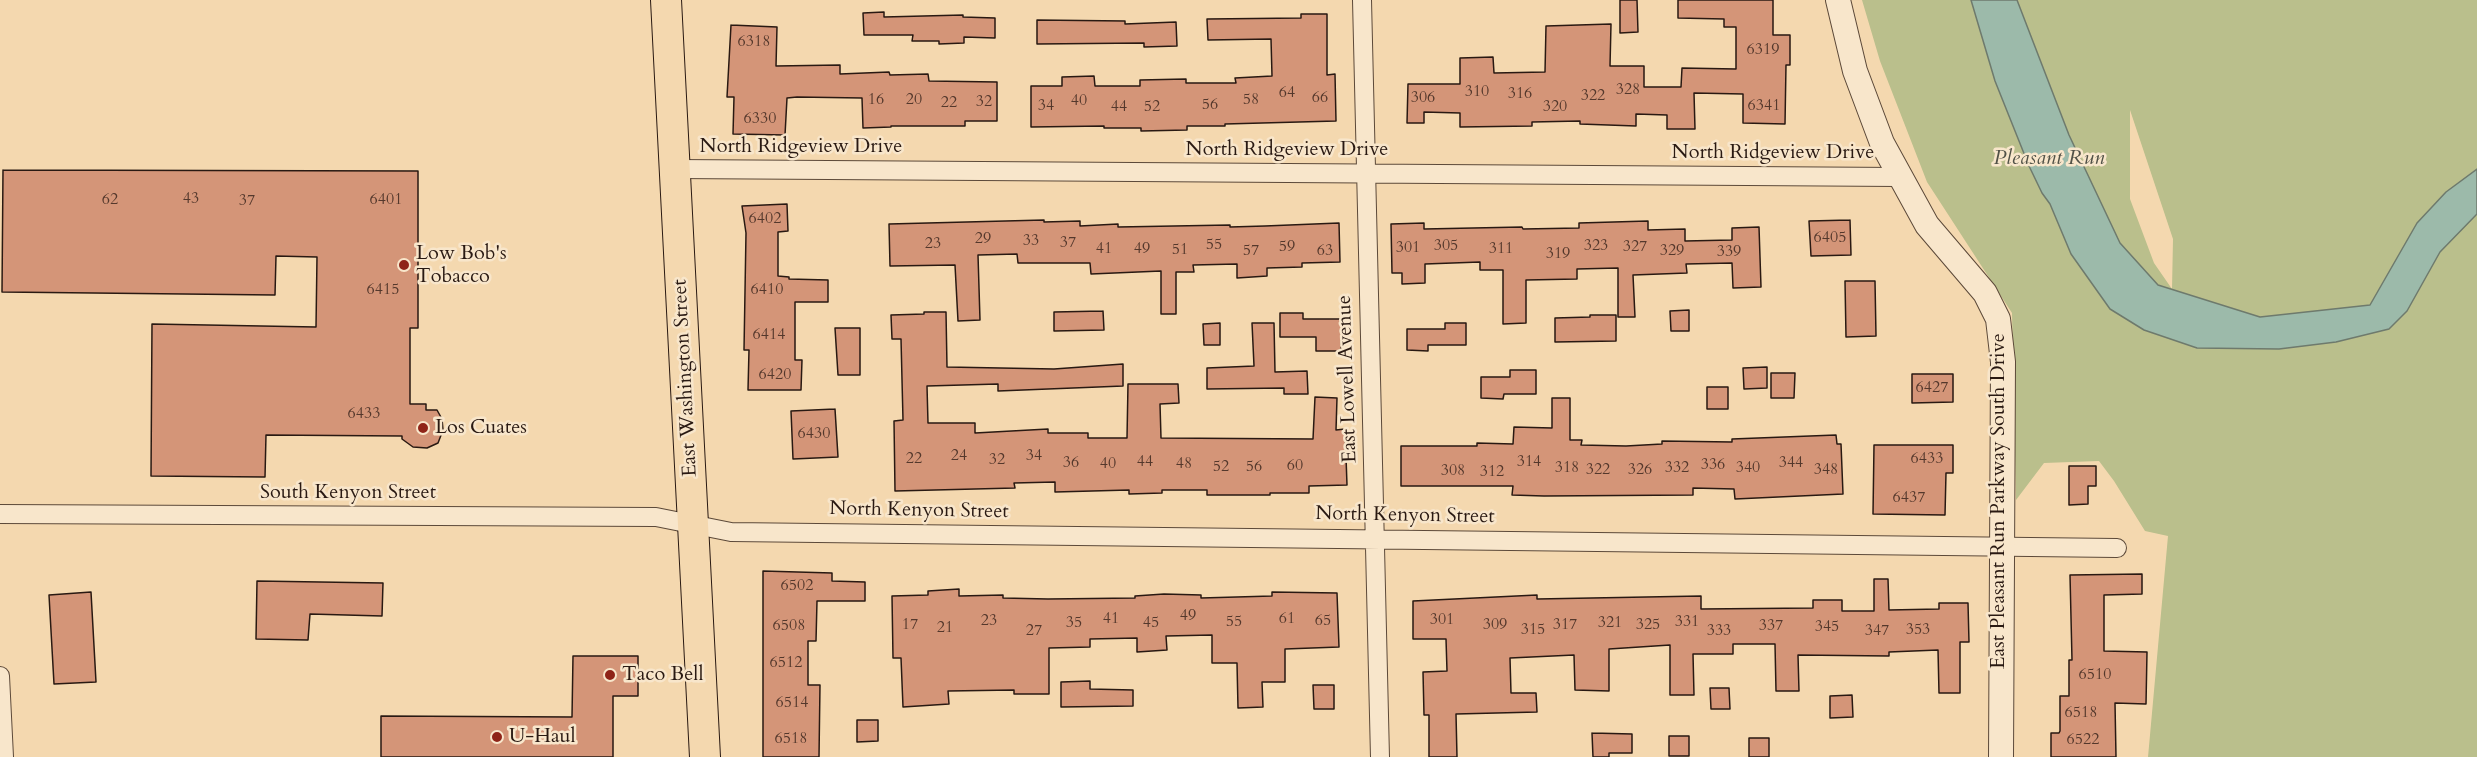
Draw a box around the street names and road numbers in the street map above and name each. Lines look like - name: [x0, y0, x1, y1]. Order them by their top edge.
- street label: North Ridgeview Drive: [700, 135, 902, 159]
- street label: North Ridgeview Drive: [1186, 138, 1388, 162]
- street label: North Ridgeview Drive: [1672, 141, 1874, 165]
- street label: East Washington Street: [669, 279, 703, 477]
- street label: East Lowell Avenue: [1333, 295, 1363, 463]
- street label: East Pleasant Run Parkway South Drive: [1987, 333, 2011, 669]
- street label: South Kenyon Street: [260, 481, 436, 505]
- street label: North Kenyon Street: [829, 497, 1009, 525]
- street label: North Kenyon Street: [1315, 502, 1495, 530]

